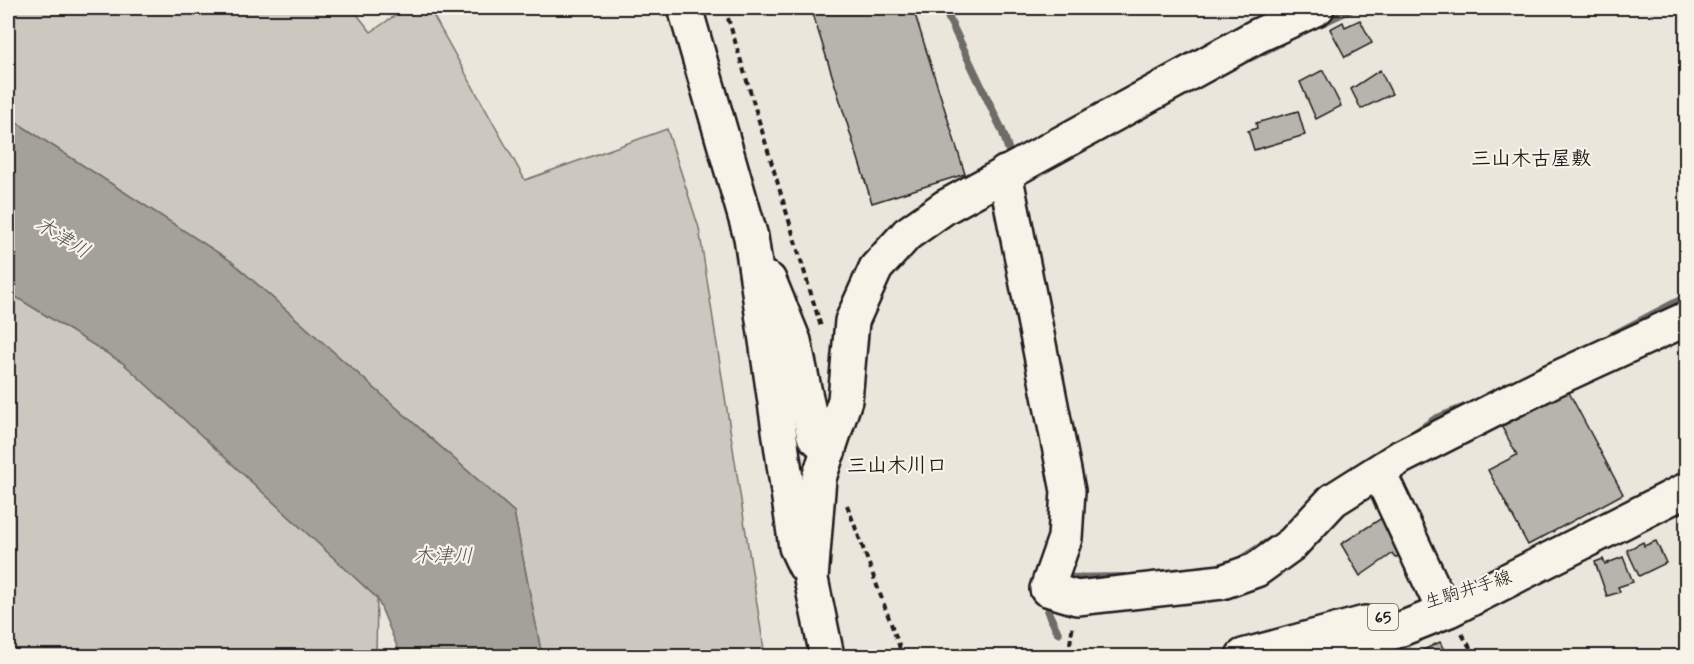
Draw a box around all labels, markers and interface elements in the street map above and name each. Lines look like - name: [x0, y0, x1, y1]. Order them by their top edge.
- district label: 三山木古屋敷: [1471, 146, 1591, 173]
- water label: 木津川: [30, 211, 95, 265]
- district label: 三山木川口: [847, 453, 947, 480]
- water label: 木津川: [413, 543, 473, 570]
- street label: 生駒井手線: [1422, 565, 1515, 615]
- road number: 65: [1368, 604, 1398, 630]

